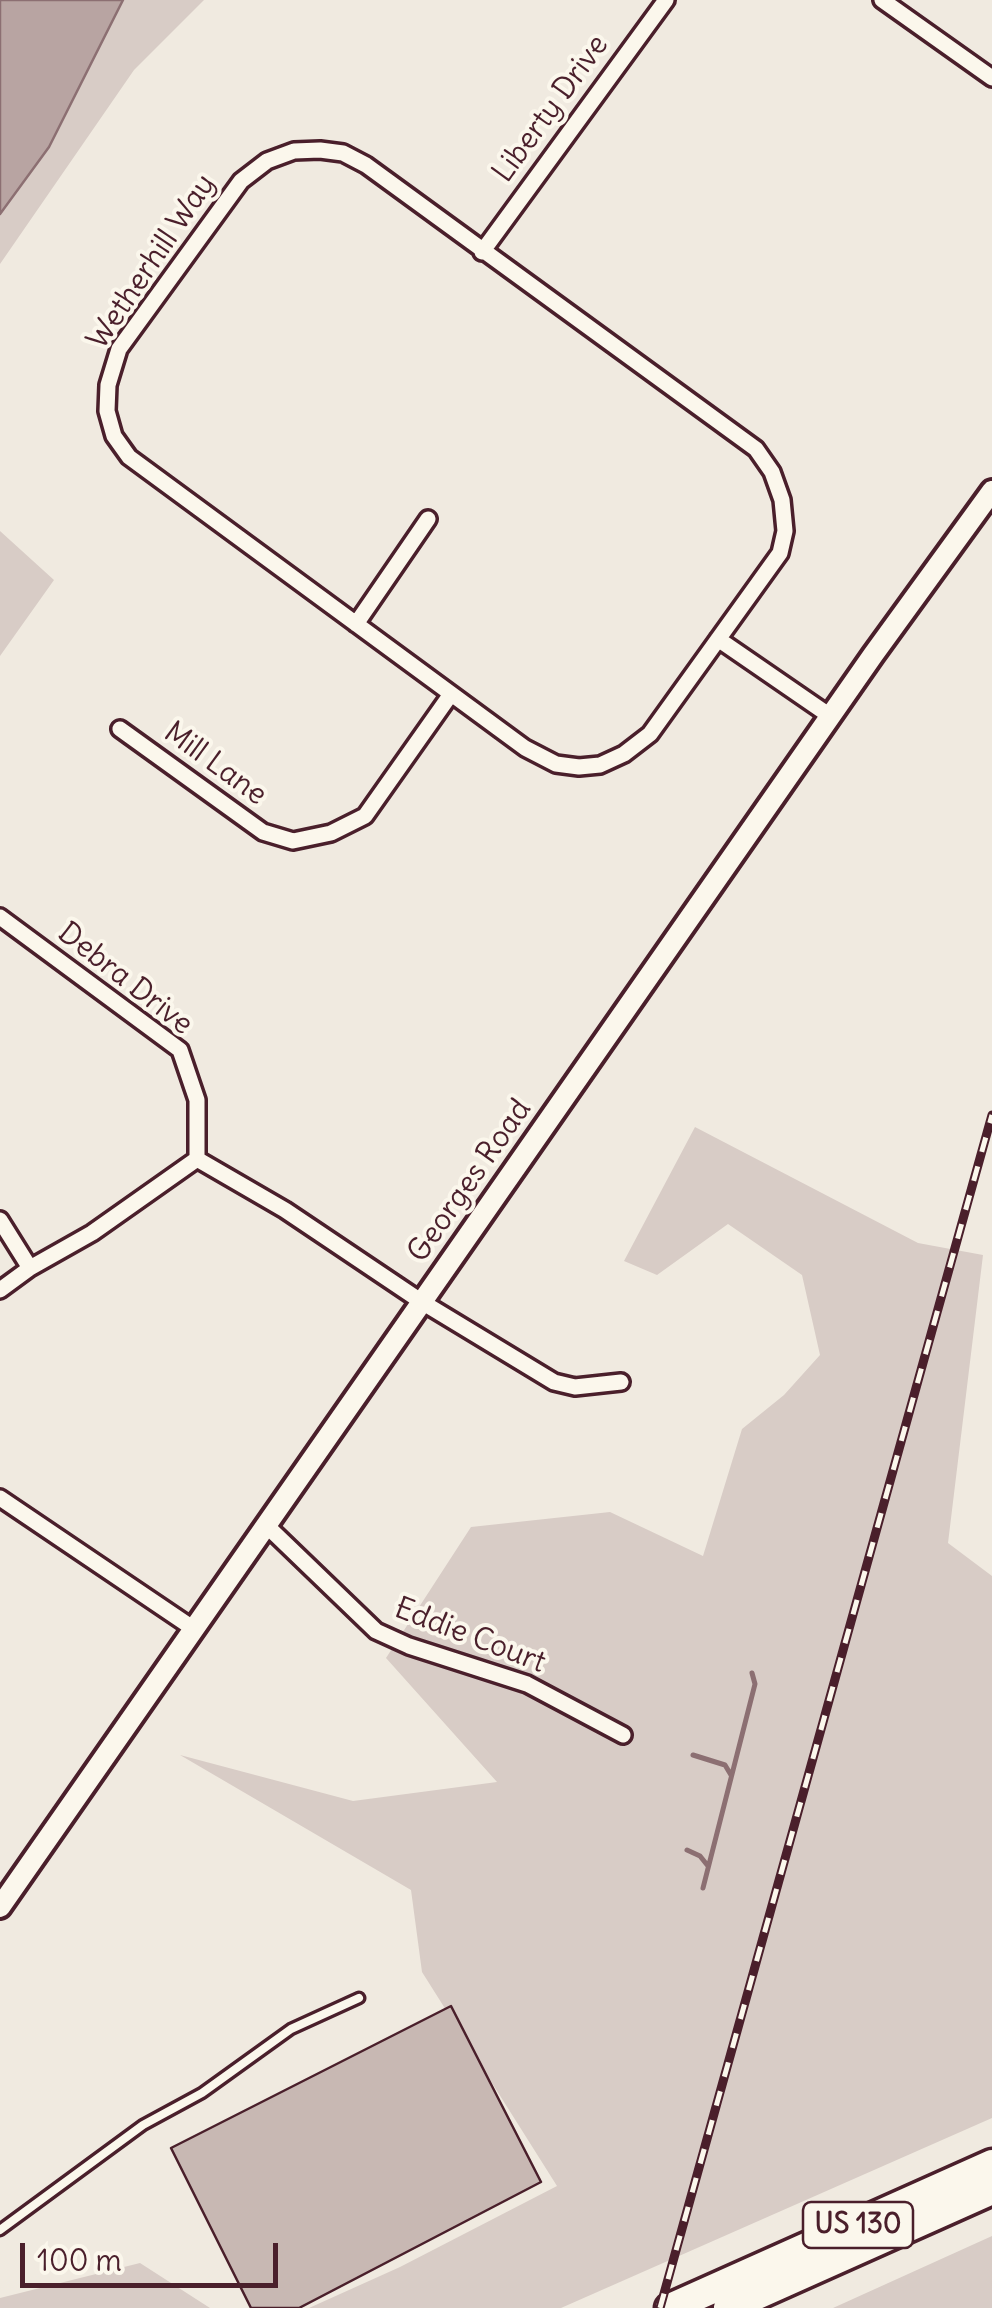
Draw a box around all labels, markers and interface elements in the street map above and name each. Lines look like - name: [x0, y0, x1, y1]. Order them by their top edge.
- street label: Liberty Drive: [486, 28, 616, 190]
- street label: Wetherhill Way: [80, 168, 224, 356]
- street label: Mill Lane: [157, 715, 273, 813]
- street label: Debra Drive: [50, 915, 200, 1043]
- street label: Georges Road: [401, 1093, 539, 1269]
- street label: Eddie Court: [389, 1591, 551, 1681]
- road number: US 130: [803, 2202, 913, 2248]
- scale bar: [25, 2223, 282, 2285]
- text: 100 m: [37, 2241, 122, 2279]

